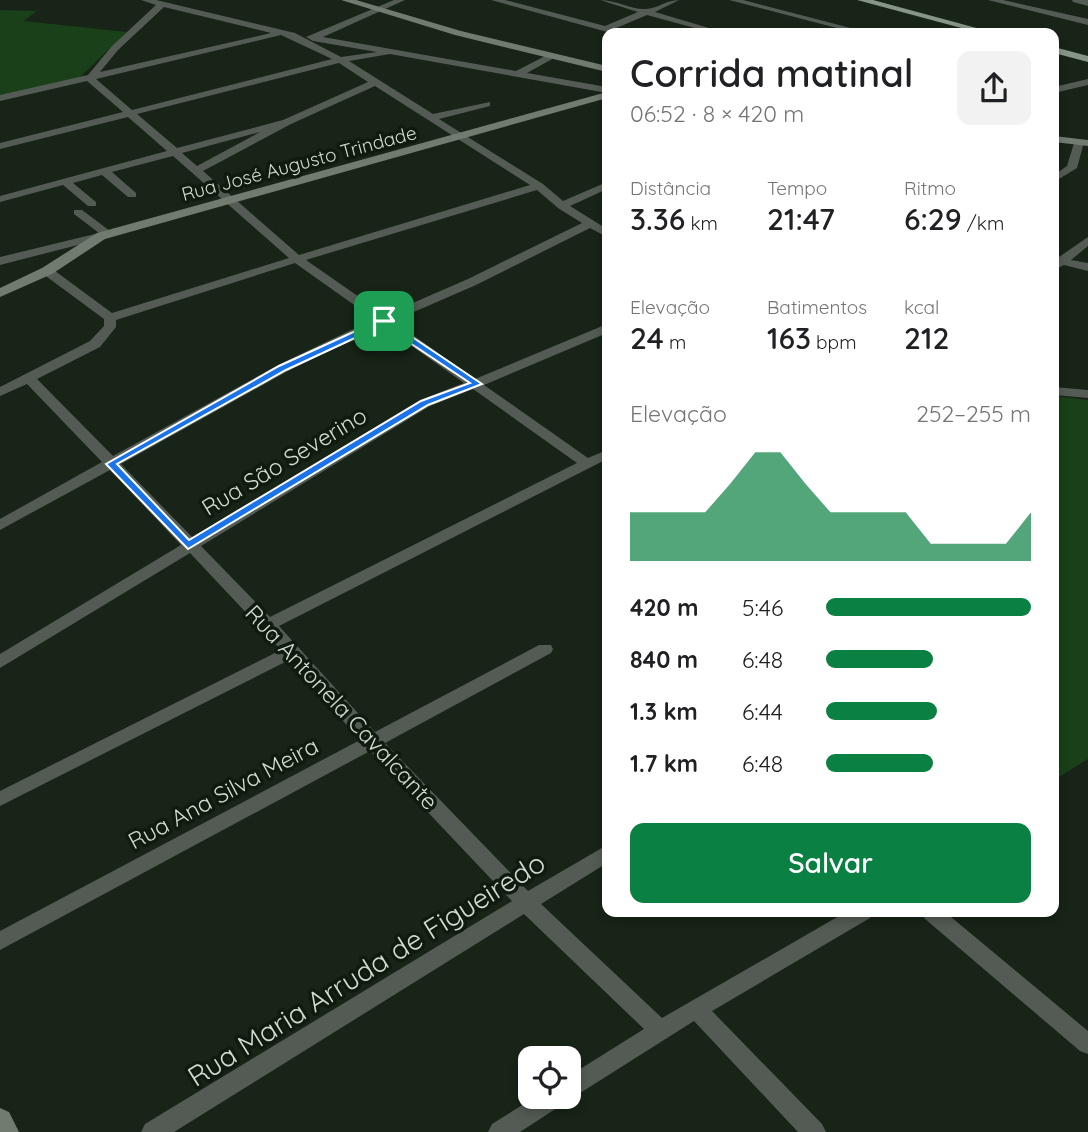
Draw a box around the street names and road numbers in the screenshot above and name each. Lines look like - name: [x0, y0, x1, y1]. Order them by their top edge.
- street label: Rua José Augusto Trindade: [179, 120, 419, 206]
- street label: Rua São Severino: [196, 400, 372, 522]
- street label: Rua Antonela Cavalcante: [239, 599, 445, 815]
- street label: Rua Ana Silva Meira: [123, 731, 323, 855]
- street label: Rua Maria Arruda de Figueiredo: [181, 844, 551, 1094]

